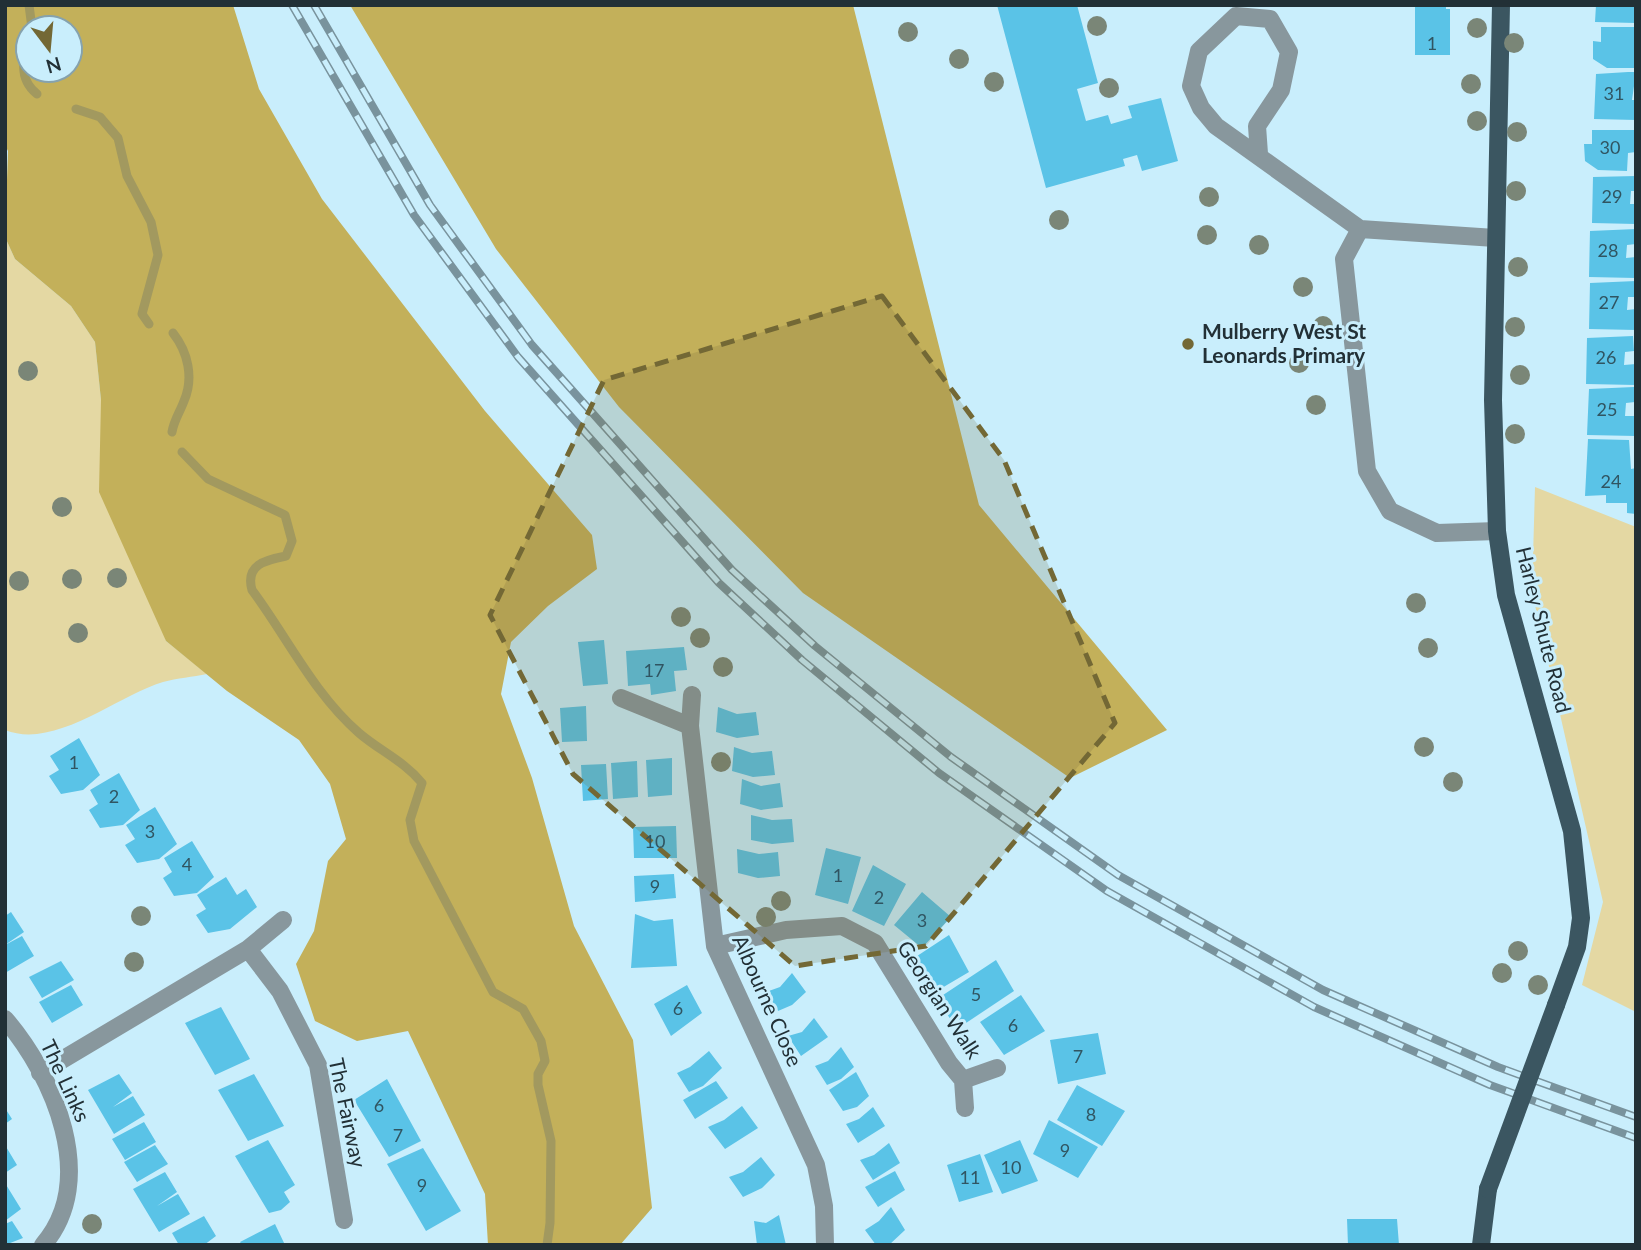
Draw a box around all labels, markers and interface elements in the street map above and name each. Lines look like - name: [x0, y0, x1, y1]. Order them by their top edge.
- north arrow: [14, 14, 84, 84]
- house number: 1: [1427, 32, 1437, 54]
- text: N: [44, 53, 64, 79]
- house number: 31: [1604, 82, 1624, 104]
- house number: 30: [1600, 136, 1620, 158]
- house number: 29: [1602, 185, 1622, 207]
- house number: 28: [1598, 239, 1618, 261]
- house number: 27: [1599, 291, 1619, 313]
- place label: Mulberry West St Leonards Primary: [1202, 318, 1366, 367]
- marker: Mulberry West St Leonards Primary: [1180, 336, 1196, 352]
- house number: 26: [1596, 346, 1616, 368]
- house number: 25: [1597, 398, 1617, 420]
- house number: 24: [1601, 470, 1621, 492]
- street label: Harley Shute Road: [1512, 544, 1577, 715]
- house number: 17: [644, 659, 664, 681]
- house number: 1: [69, 751, 79, 773]
- house number: 2: [109, 785, 119, 807]
- house number: 3: [145, 820, 155, 842]
- house number: 10: [645, 830, 665, 852]
- house number: 4: [182, 853, 192, 875]
- house number: 1: [833, 864, 843, 886]
- house number: 9: [650, 875, 660, 897]
- house number: 2: [874, 886, 884, 908]
- house number: 3: [917, 909, 927, 931]
- street label: Albourne Close: [728, 931, 809, 1070]
- street label: Georgian Walk: [893, 936, 988, 1063]
- house number: 5: [971, 983, 981, 1005]
- house number: 6: [673, 997, 683, 1019]
- house number: 6: [1008, 1014, 1018, 1036]
- street label: The Links: [36, 1035, 96, 1125]
- house number: 7: [1073, 1045, 1083, 1067]
- street label: The Fairway: [325, 1056, 372, 1170]
- house number: 6: [374, 1094, 384, 1116]
- house number: 8: [1086, 1103, 1096, 1125]
- house number: 7: [393, 1124, 403, 1146]
- house number: 9: [1060, 1139, 1070, 1161]
- house number: 10: [1001, 1156, 1021, 1178]
- house number: 11: [960, 1166, 980, 1188]
- house number: 9: [417, 1174, 427, 1196]

